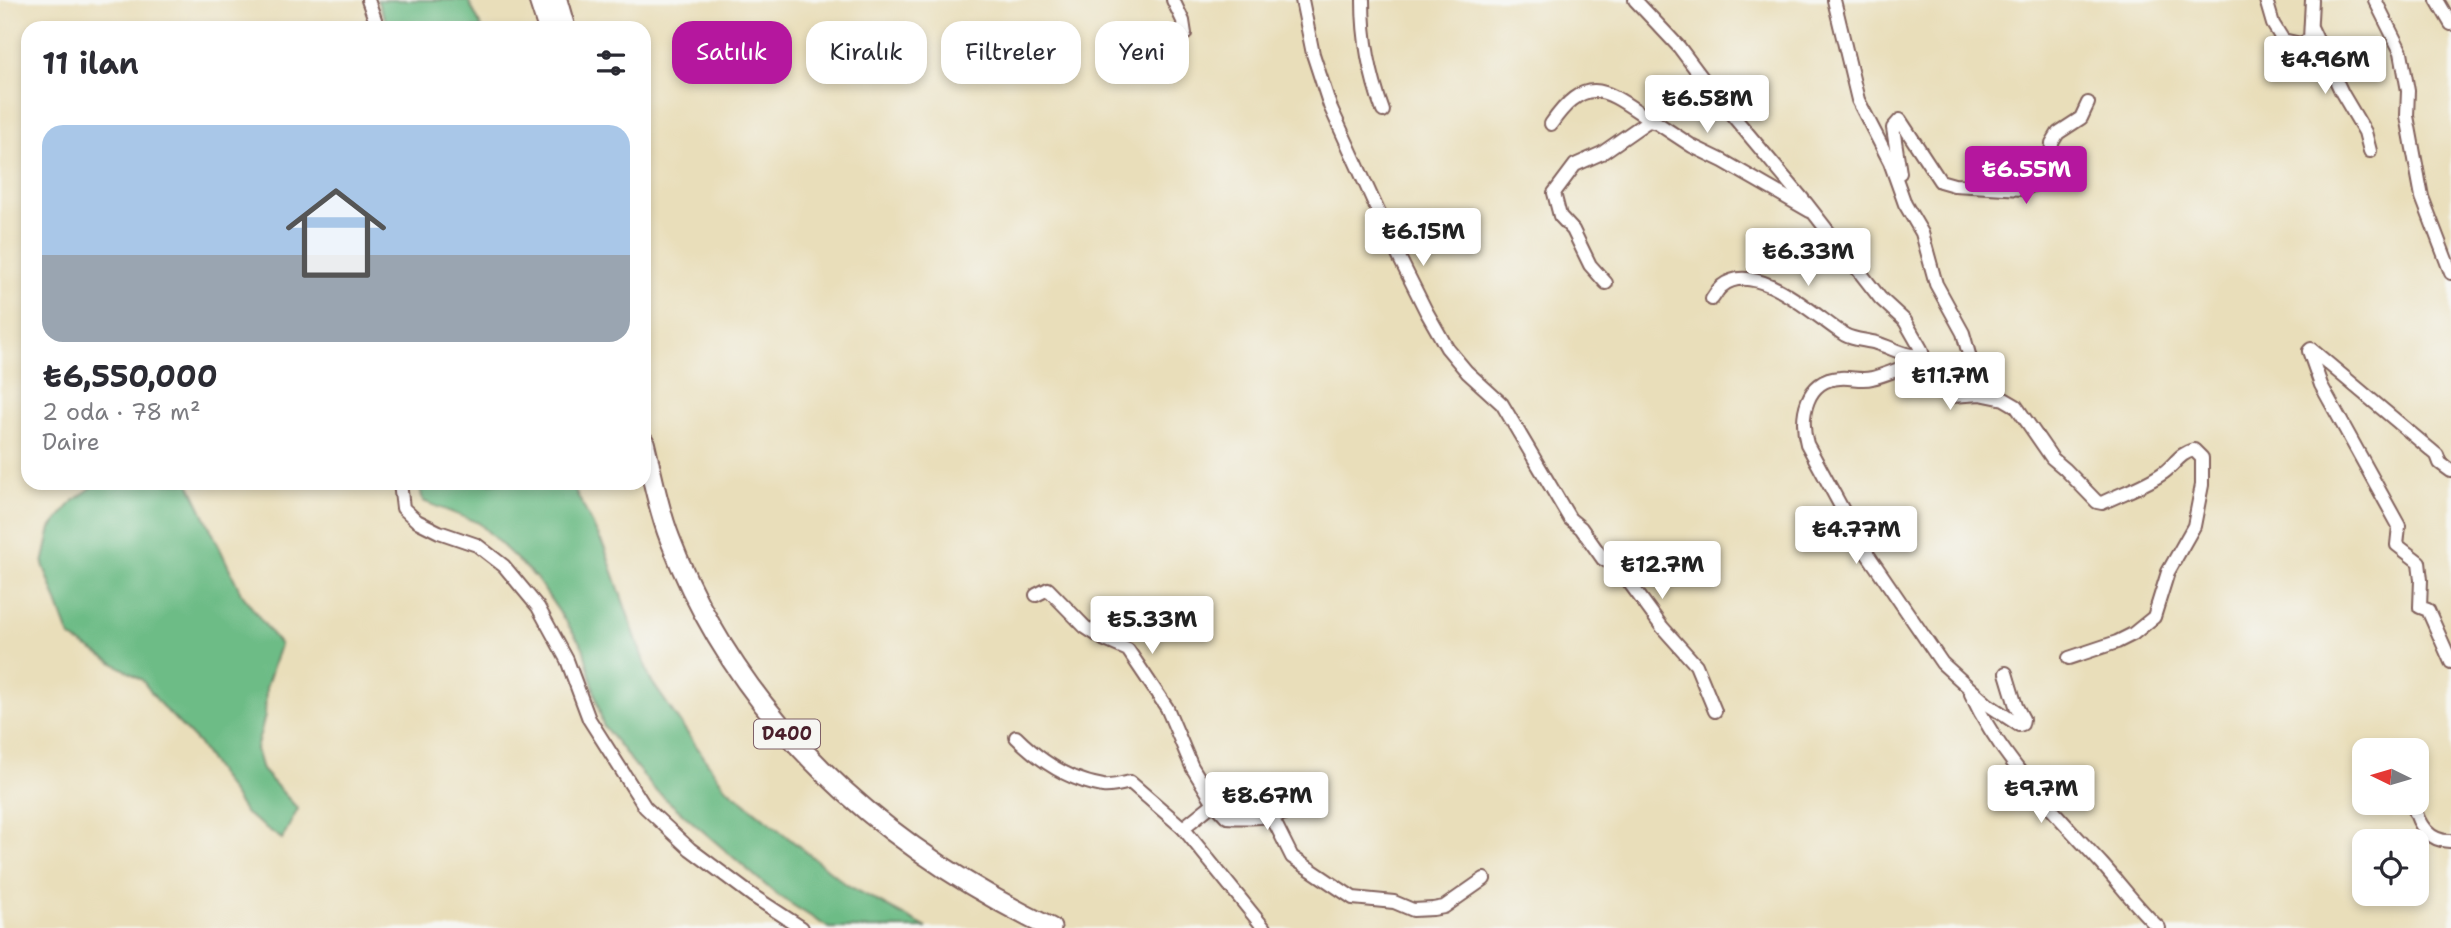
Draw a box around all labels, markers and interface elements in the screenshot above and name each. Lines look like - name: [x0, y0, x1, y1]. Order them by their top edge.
- chip: Satılık: [672, 21, 792, 84]
- chip: Kiralık: [806, 21, 927, 84]
- chip: Filtreler: [941, 21, 1081, 84]
- chip: Yeni: [1095, 21, 1189, 84]
- pin: ₺4.96M: [2268, 36, 2382, 96]
- text: 11 ilan: [42, 43, 139, 84]
- icon: filters: [592, 44, 630, 82]
- text: ₺4.96M: [2280, 44, 2370, 74]
- pin: ₺6.58M: [1650, 76, 1764, 135]
- text: ₺6.58M: [1661, 83, 1753, 113]
- pin: ₺6.55M: [1969, 146, 2083, 206]
- text: ₺6.55M: [1981, 154, 2071, 184]
- icon: home: [273, 170, 399, 296]
- pin: ₺6.15M: [1366, 208, 1480, 268]
- text: ₺6.15M: [1381, 216, 1465, 246]
- pin: ₺6.33M: [1751, 229, 1865, 288]
- text: ₺6.33M: [1762, 236, 1854, 266]
- pin: ₺11.7M: [1893, 352, 2007, 412]
- text: ₺6,550,000: [42, 356, 218, 397]
- text: ₺11.7M: [1911, 360, 1989, 390]
- text: 2 oda · 78 m²: [42, 397, 201, 427]
- text: Daire: [42, 427, 100, 457]
- pin: ₺4.77M: [1799, 506, 1913, 566]
- text: ₺4.77M: [1811, 514, 1901, 544]
- pin: ₺12.7M: [1605, 542, 1719, 601]
- text: ₺12.7M: [1620, 549, 1704, 579]
- pin: ₺5.33M: [1095, 596, 1209, 656]
- text: ₺5.33M: [1107, 604, 1197, 634]
- road number: D400: [754, 720, 820, 748]
- north arrow: [2352, 738, 2429, 816]
- map controls: [2352, 738, 2429, 906]
- pin: ₺9.7M: [1992, 766, 2090, 825]
- pin: ₺8.67M: [1210, 772, 1324, 832]
- text: ₺9.7M: [2004, 773, 2078, 803]
- text: ₺8.67M: [1221, 780, 1313, 810]
- button: locate: [2352, 829, 2429, 906]

